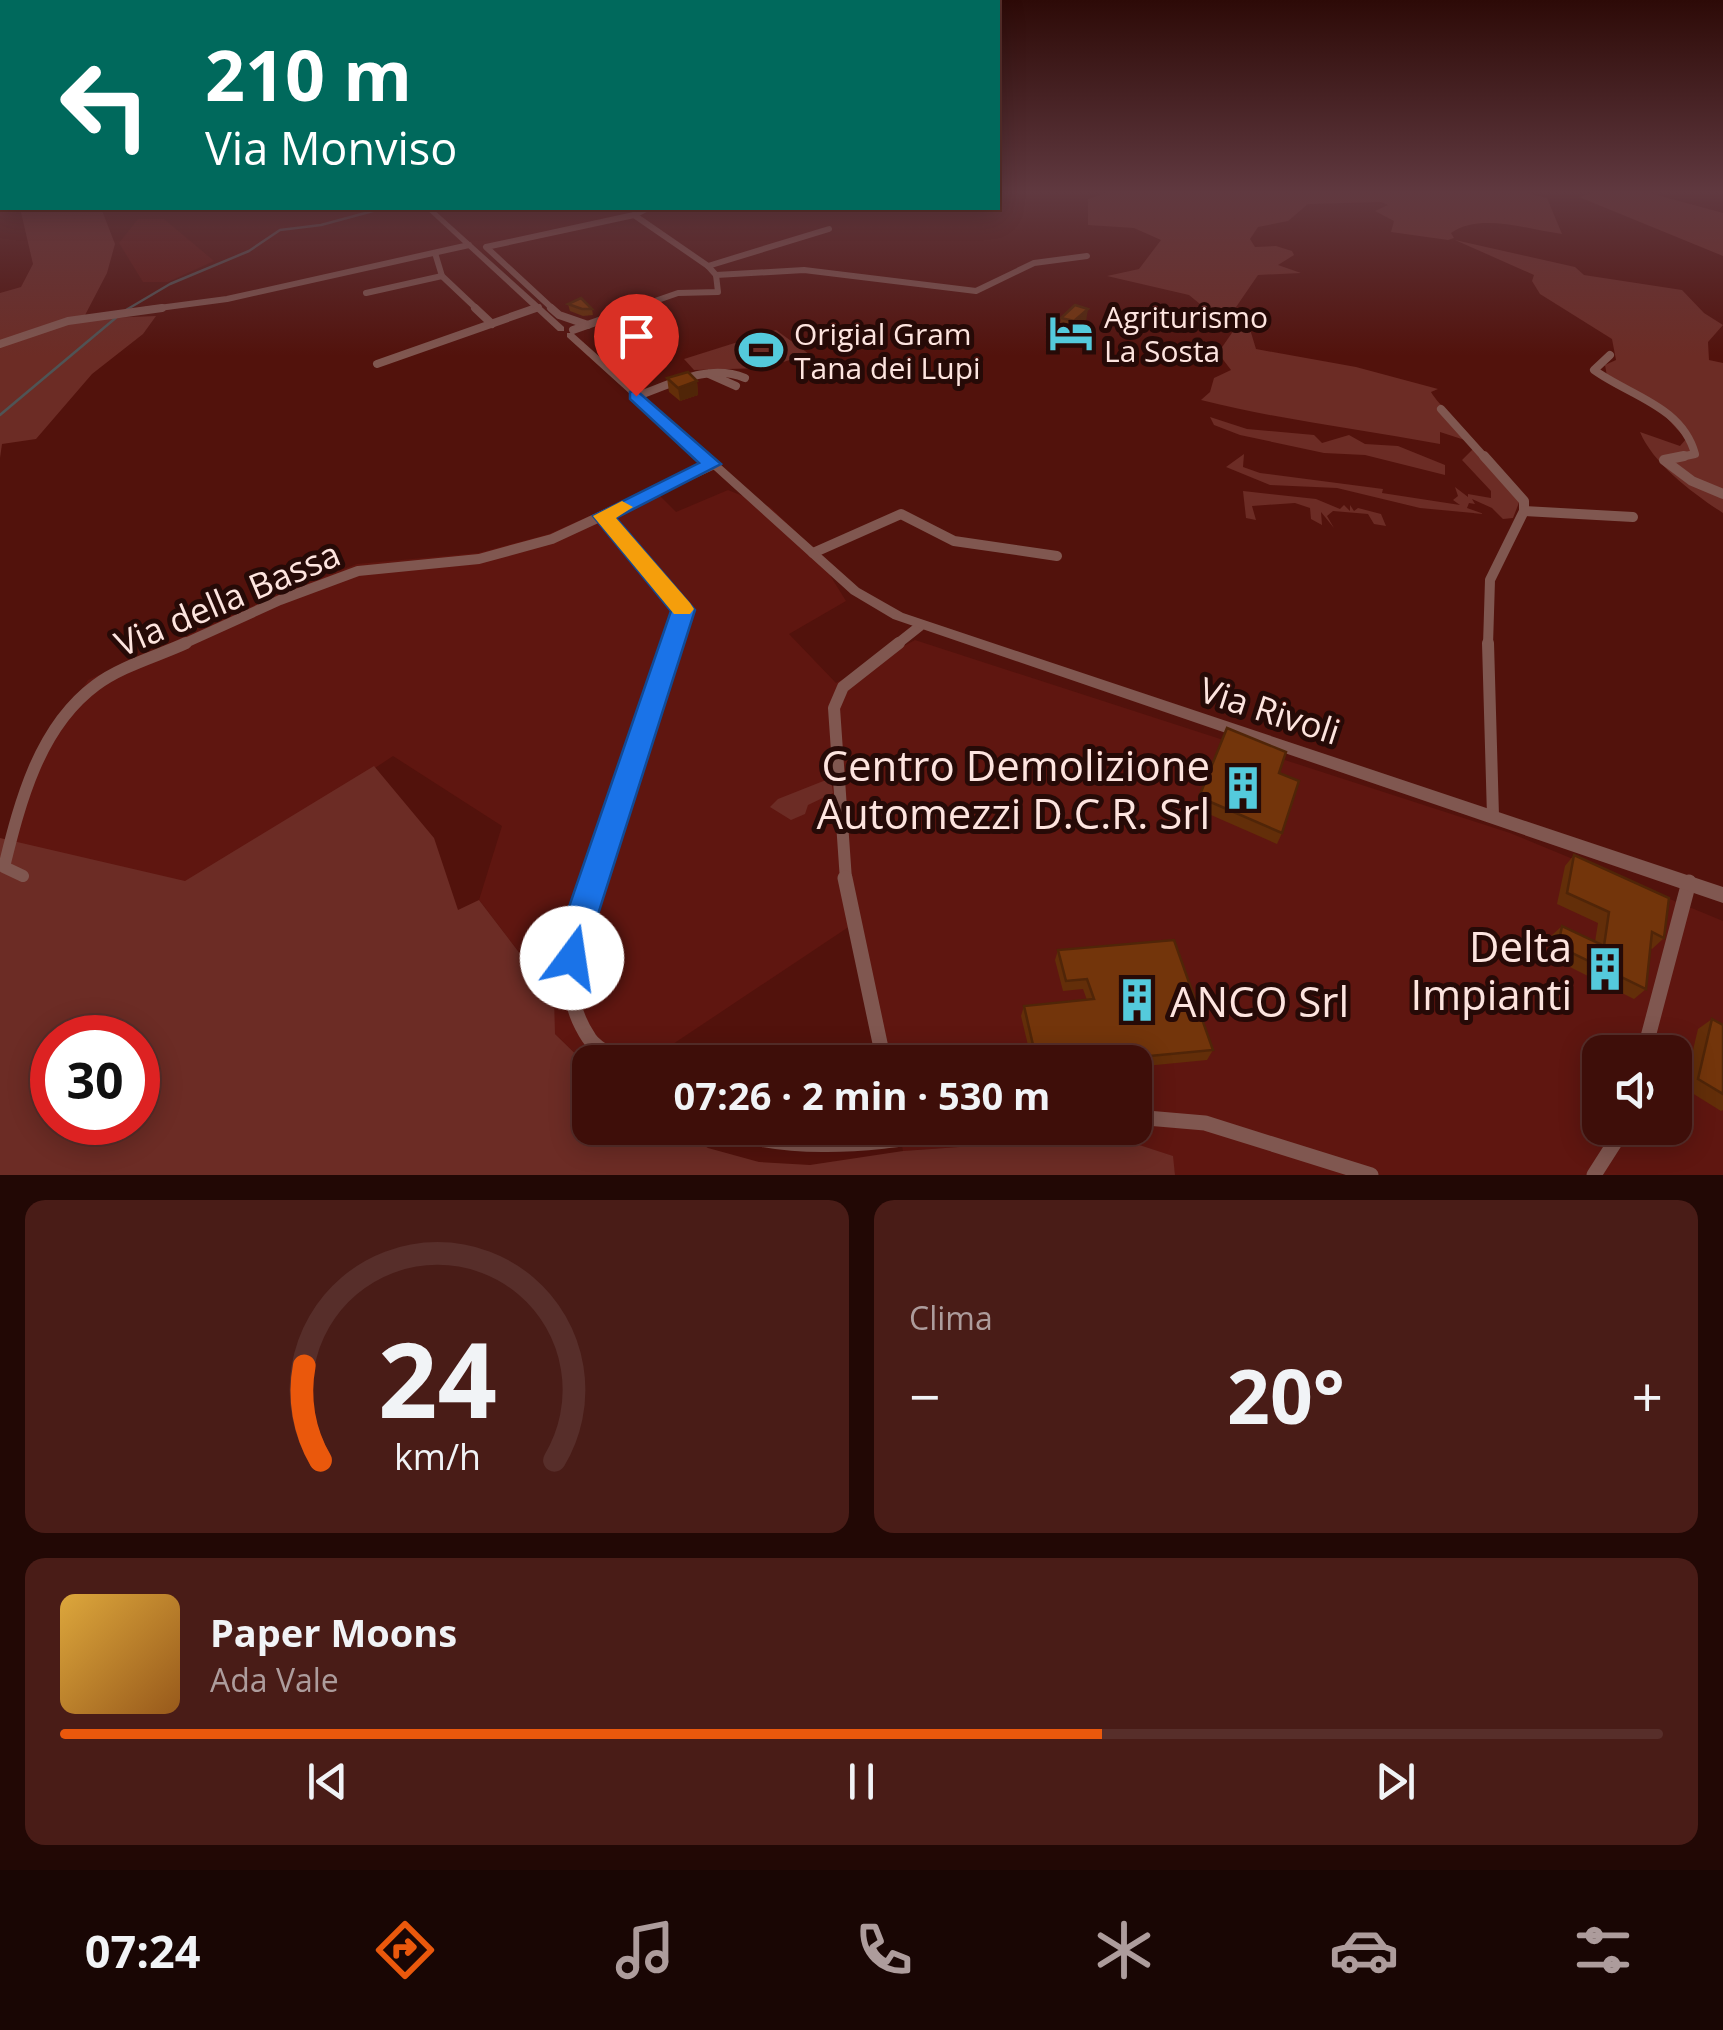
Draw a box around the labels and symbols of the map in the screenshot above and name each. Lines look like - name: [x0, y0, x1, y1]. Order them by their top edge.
- pin: [594, 294, 679, 397]
- place label: Agriturismo La Sosta: [1104, 296, 1268, 371]
- hotel icon: Agriturismo La Sosta: [1047, 309, 1095, 357]
- place label: Origial Gram Tana dei Lupi: [794, 313, 981, 388]
- sports icon: Origial Gram Tana dei Lupi: [737, 326, 785, 374]
- street label: Via della Bassa: [107, 529, 347, 667]
- street label: Via Rivoli: [1194, 665, 1346, 755]
- place label: Centro Demolizione Automezzi D.C.R. Srl: [816, 736, 1210, 841]
- building icon: Centro Demolizione Automezzi D.C.R. Srl: [1219, 764, 1267, 812]
- position arrow: [520, 906, 624, 1010]
- place label: Delta Impianti: [1410, 917, 1572, 1022]
- building icon: Delta Impianti: [1581, 945, 1629, 993]
- place label: ANCO Srl: [1170, 972, 1349, 1029]
- building icon: ANCO Srl: [1113, 976, 1161, 1024]
- speed limit sign: 30: [30, 1015, 160, 1145]

